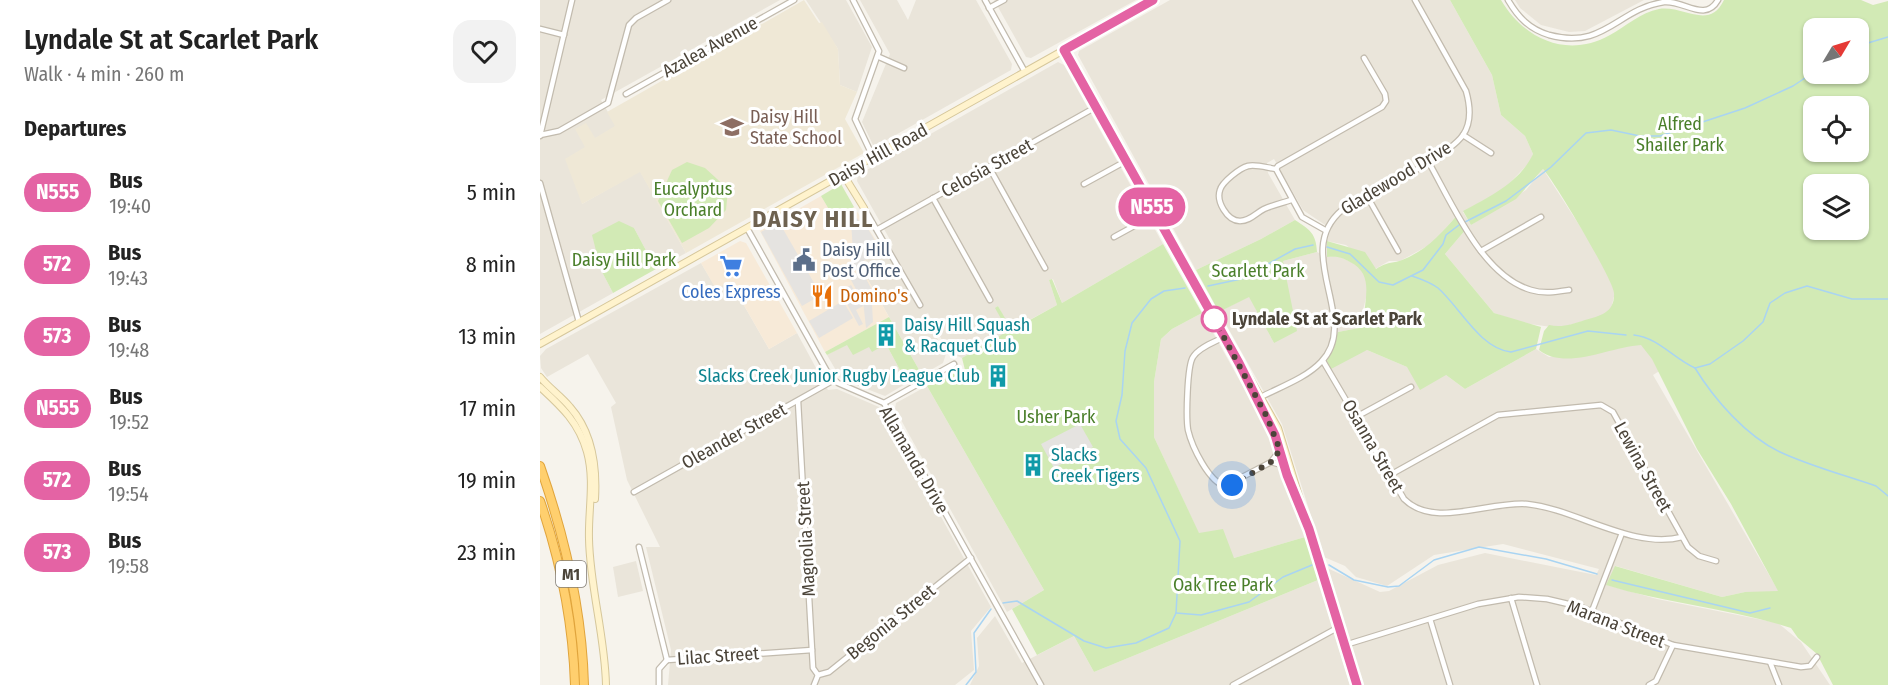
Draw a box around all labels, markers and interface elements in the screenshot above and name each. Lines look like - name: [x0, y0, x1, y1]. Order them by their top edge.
- street label: Azalea Avenue: [659, 12, 762, 82]
- north arrow: [1803, 18, 1869, 84]
- map controls: [1803, 18, 1869, 240]
- button: heart: [453, 20, 516, 83]
- text: Lyndale St at Scarlet Park: [24, 23, 318, 56]
- text: Walk · 4 min · 260 m: [24, 62, 184, 86]
- button: locate: [1803, 96, 1869, 162]
- place label: Daisy Hill State School: [750, 106, 842, 149]
- park label: Alfred Shailer Park: [1636, 113, 1725, 156]
- school or university icon: Daisy Hill State School: [719, 114, 745, 140]
- text: Departures: [24, 115, 126, 142]
- street label: Daisy Hill Road: [825, 119, 931, 191]
- street label: Celosia Street: [937, 134, 1037, 202]
- street label: Gladewood Drive: [1337, 136, 1455, 220]
- text: Bus: [109, 167, 143, 194]
- button: layers: [1803, 174, 1869, 240]
- park label: Eucalyptus Orchard: [654, 178, 733, 221]
- text: N555: [36, 179, 79, 205]
- text: 5 min: [467, 179, 516, 206]
- line badge: N555: [1110, 188, 1194, 226]
- text: 19:40: [109, 194, 151, 218]
- text: N555: [1130, 194, 1174, 220]
- district label: DAISY HILL: [752, 205, 874, 233]
- text: Bus: [108, 239, 141, 266]
- place label: Daisy Hill Post Office: [822, 239, 901, 282]
- public building icon: Daisy Hill Post Office: [791, 247, 817, 273]
- park label: Daisy Hill Park: [572, 249, 677, 271]
- text: 572: [43, 251, 71, 277]
- text: 8 min: [466, 251, 516, 278]
- supermarket icon: Coles Express: [718, 253, 744, 279]
- park label: Scarlett Park: [1211, 260, 1305, 282]
- text: 19:43: [108, 266, 148, 290]
- place label: Coles Express: [681, 281, 781, 303]
- restaurant icon: Domino's: [809, 283, 835, 309]
- place label: Domino's: [840, 285, 909, 307]
- marker: Lyndale St at Scarlet Park: [1201, 306, 1227, 332]
- place label: Lyndale St at Scarlet Park: [1232, 308, 1423, 330]
- text: Bus: [108, 311, 141, 338]
- place label: Daisy Hill Squash & Racquet Club: [904, 314, 1030, 357]
- building icon: Daisy Hill Squash & Racquet Club: [873, 322, 899, 348]
- text: 573: [43, 323, 71, 349]
- text: 13 min: [458, 323, 516, 350]
- text: 19:48: [108, 338, 149, 362]
- building icon: Slacks Creek Junior Rugby League Club: [985, 363, 1011, 389]
- place label: Slacks Creek Junior Rugby League Club: [698, 365, 980, 387]
- text: Bus: [109, 383, 143, 410]
- text: N555: [36, 395, 79, 421]
- text: 17 min: [459, 395, 516, 422]
- street label: Osanna Street: [1337, 395, 1409, 497]
- street label: Oleander Street: [678, 398, 790, 474]
- street label: Allamanda Drive: [874, 402, 954, 518]
- park label: Usher Park: [1016, 406, 1096, 428]
- text: 19:52: [109, 410, 149, 434]
- street label: Lewina Street: [1609, 418, 1677, 516]
- place label: Slacks Creek Tigers: [1051, 444, 1140, 487]
- building icon: Slacks Creek Tigers: [1020, 452, 1046, 478]
- text: Bus: [108, 455, 141, 482]
- text: 572: [43, 467, 71, 493]
- text: 19 min: [458, 467, 516, 494]
- your location: [1217, 470, 1247, 500]
- street label: Magnolia Street: [792, 481, 820, 597]
- text: 19:54: [108, 482, 149, 506]
- text: Bus: [108, 527, 141, 554]
- text: 573: [43, 539, 71, 565]
- text: 23 min: [457, 539, 516, 566]
- text: 19:58: [108, 554, 149, 578]
- road number: M1: [556, 561, 586, 587]
- park label: Oak Tree Park: [1173, 574, 1274, 596]
- street label: Begonia Street: [842, 579, 940, 664]
- street label: Marana Street: [1564, 595, 1668, 653]
- street label: Lilac Street: [676, 642, 760, 670]

